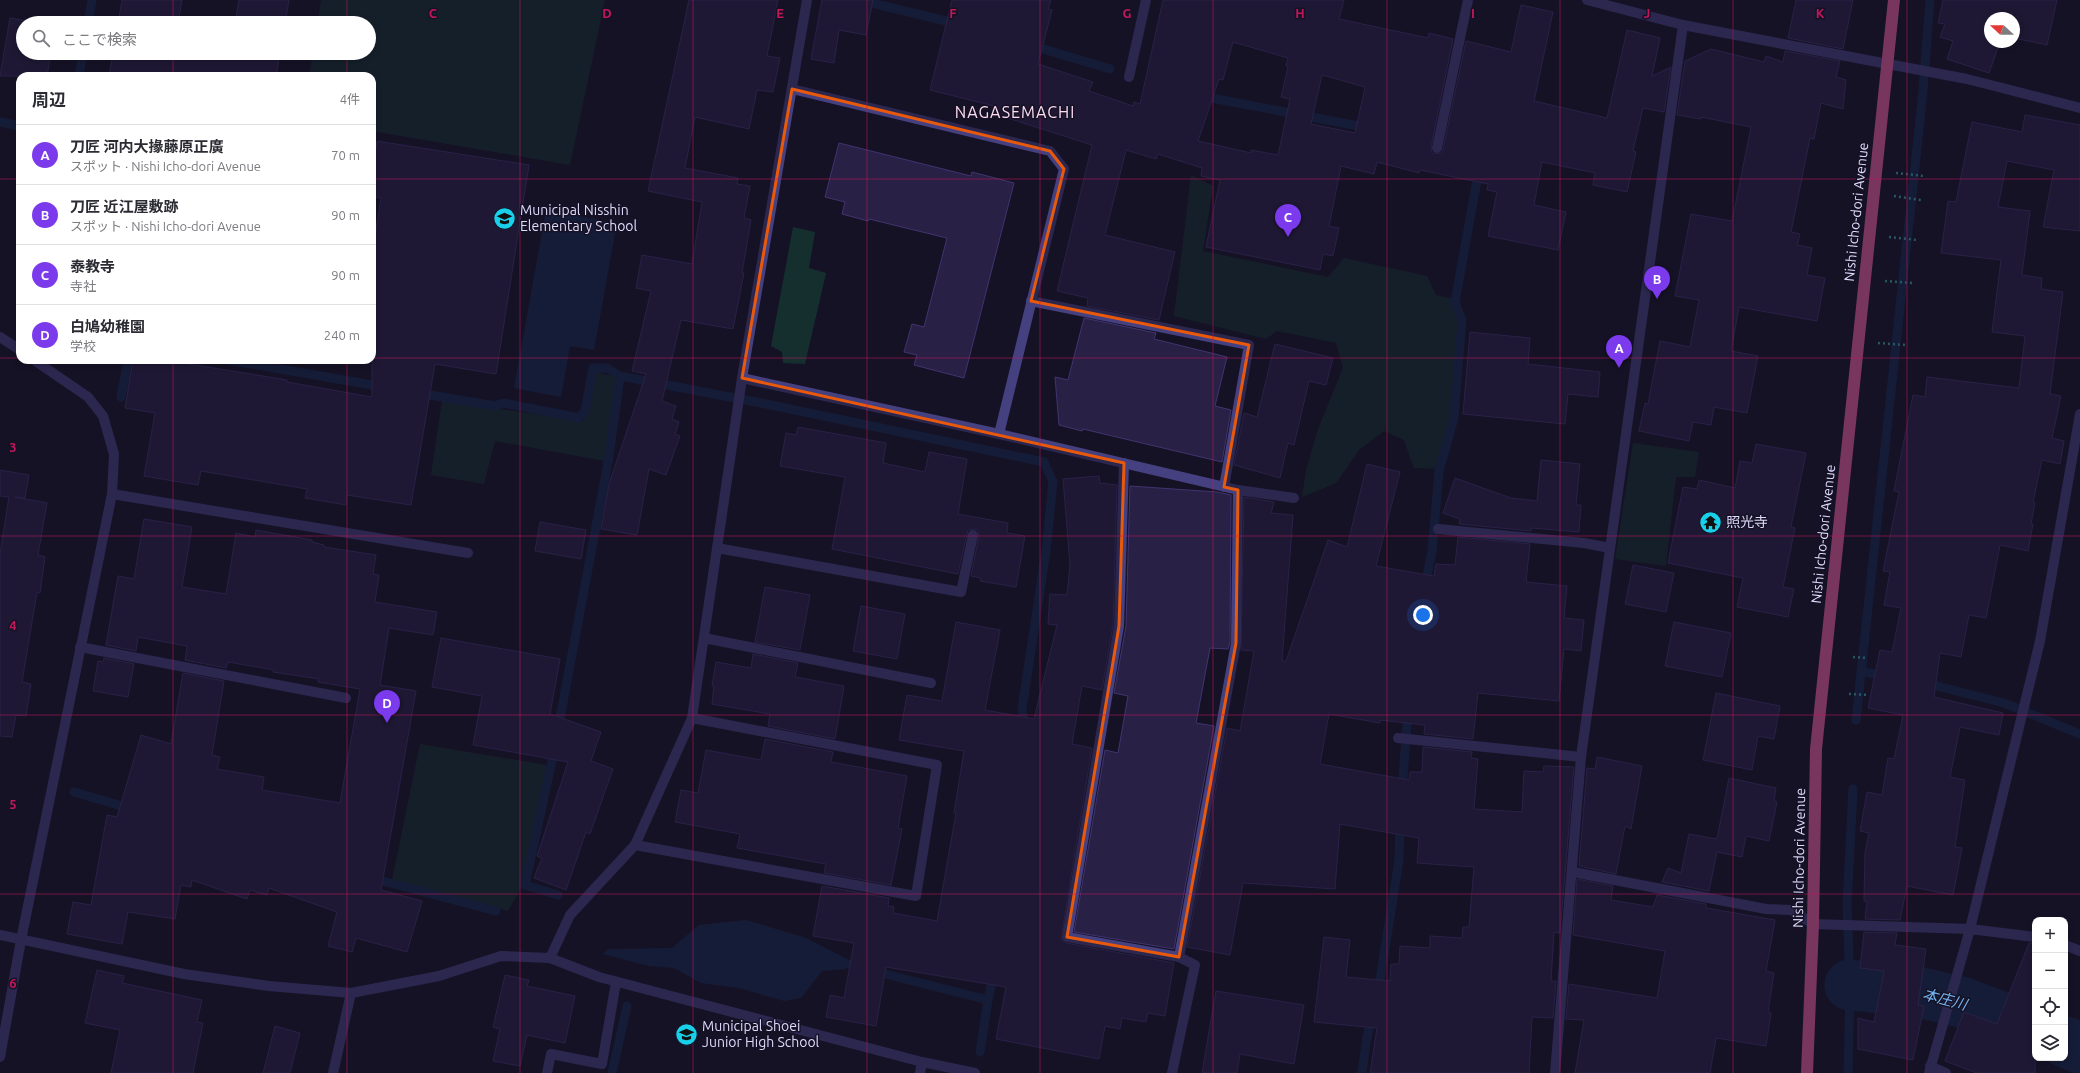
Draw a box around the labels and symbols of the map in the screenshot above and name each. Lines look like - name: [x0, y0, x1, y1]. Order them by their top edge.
- text: C: [429, 6, 438, 20]
- text: D: [602, 6, 612, 20]
- text: E: [776, 6, 784, 20]
- text: F: [949, 6, 957, 20]
- text: G: [1123, 6, 1132, 20]
- text: H: [1295, 6, 1305, 20]
- text: I: [1471, 6, 1475, 20]
- text: J: [1644, 6, 1650, 20]
- text: K: [1816, 6, 1825, 20]
- north arrow: [1984, 12, 2020, 48]
- district label: NAGASEMACHI: [955, 103, 1075, 121]
- street label: Nishi Icho-dori Avenue: [1841, 142, 1871, 282]
- place label: Municipal Nisshin Elementary School: [520, 202, 638, 234]
- pin: C: [1275, 204, 1301, 237]
- school or university icon: Municipal Nisshin Elementary School: [492, 205, 518, 231]
- pin: B: [1644, 266, 1670, 299]
- pin: A: [1606, 335, 1632, 368]
- text: 3: [9, 440, 17, 454]
- street label: Nishi Icho-dori Avenue: [1808, 464, 1838, 604]
- temple icon: 照光寺: [1698, 509, 1724, 535]
- place label: 照光寺: [1726, 514, 1768, 530]
- your location: [1413, 605, 1433, 625]
- text: 4: [9, 618, 17, 632]
- pin: D: [374, 690, 400, 723]
- street label: Nishi Icho-dori Avenue: [1790, 788, 1808, 928]
- text: 5: [9, 797, 17, 811]
- text: 6: [9, 976, 17, 990]
- water label: 本庄川: [1921, 985, 1971, 1014]
- place label: Municipal Shoei Junior High School: [702, 1018, 820, 1050]
- school or university icon: Municipal Shoei Junior High School: [674, 1021, 700, 1047]

